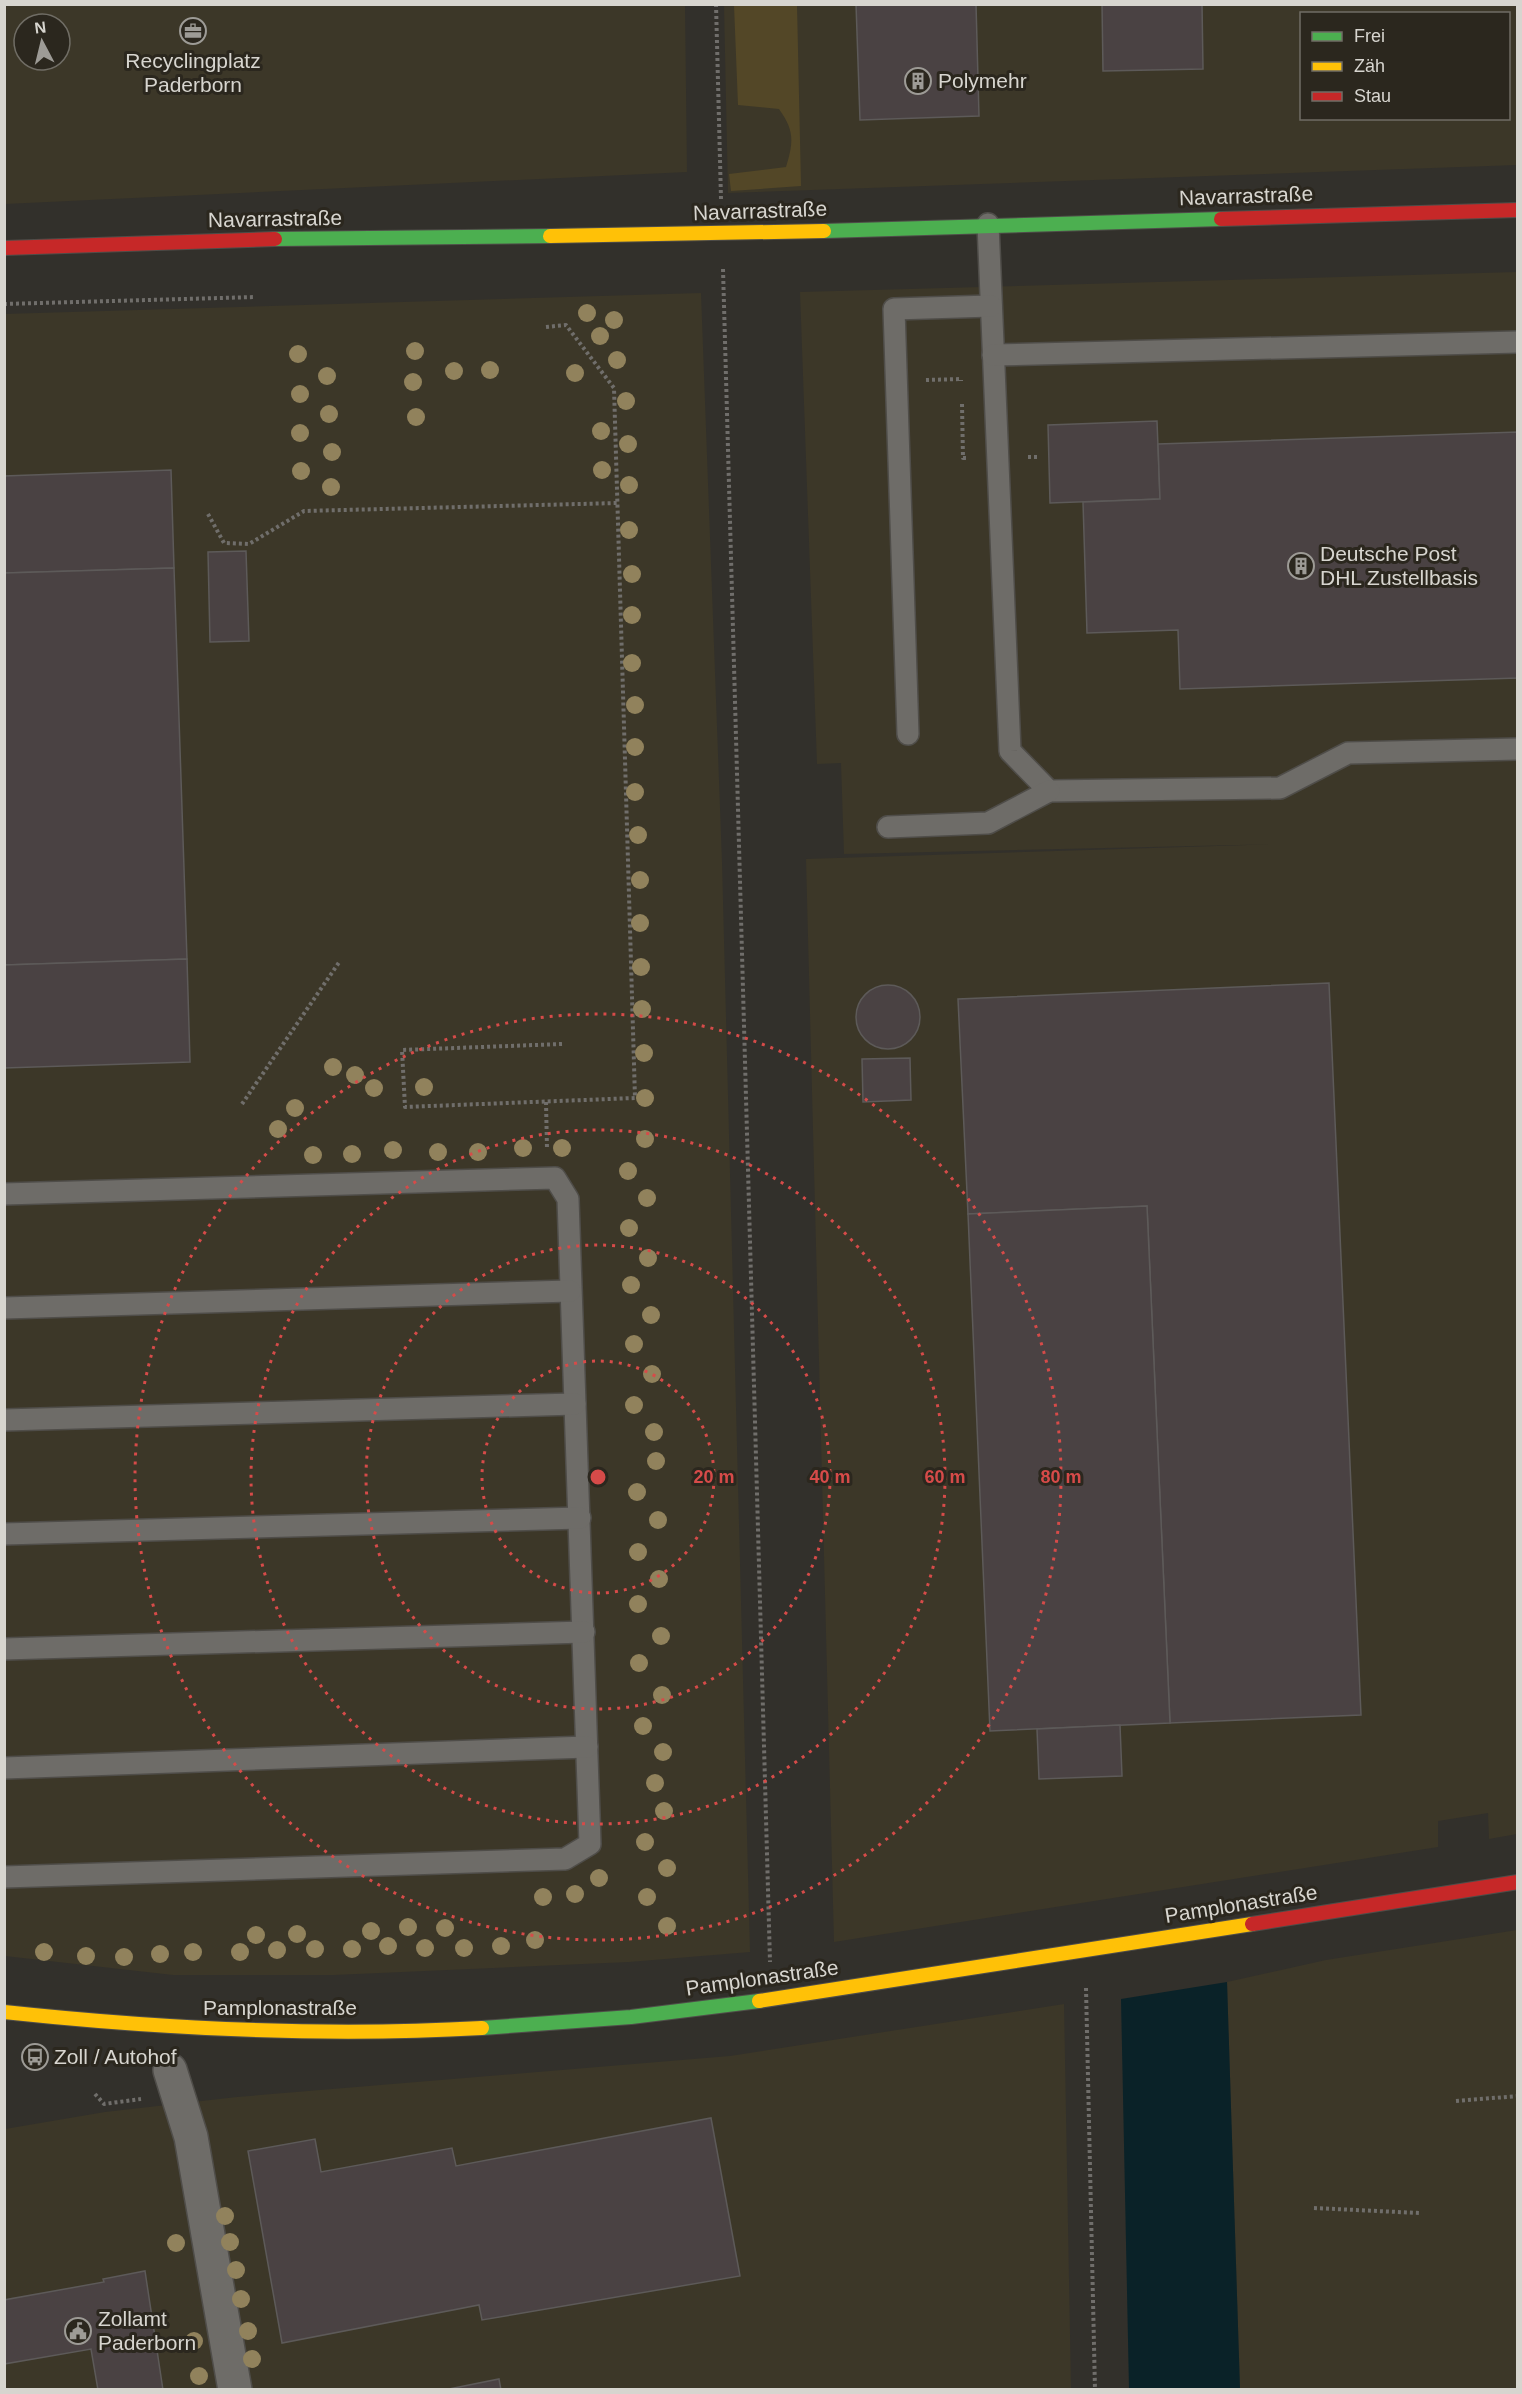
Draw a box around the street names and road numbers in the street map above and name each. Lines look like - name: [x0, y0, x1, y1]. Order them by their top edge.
- street label: Navarrastraße: [1179, 182, 1313, 209]
- street label: Navarrastraße: [693, 197, 827, 224]
- street label: Navarrastraße: [208, 206, 342, 231]
- street label: Pamplonastraße: [1163, 1880, 1319, 1927]
- street label: Pamplonastraße: [684, 1955, 840, 2000]
- street label: Pamplonastraße: [203, 1996, 357, 2019]

